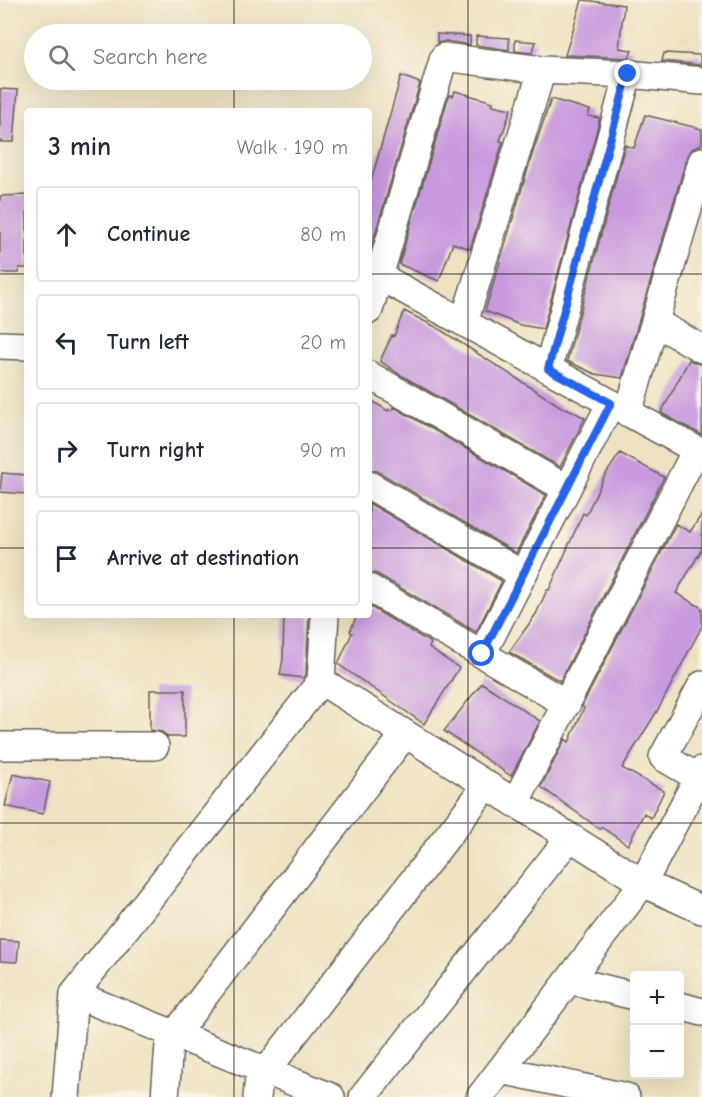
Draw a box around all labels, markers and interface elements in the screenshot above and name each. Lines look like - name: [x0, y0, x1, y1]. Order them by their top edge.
- search box: [24, 24, 372, 90]
- icon: search: [45, 41, 78, 74]
- text: Search here: [93, 44, 208, 70]
- route end: [614, 60, 640, 86]
- text: 3 min: [48, 132, 111, 162]
- text: Walk · 190 m: [237, 136, 348, 159]
- icon: ahead: [50, 218, 83, 251]
- text: Continue: [107, 221, 190, 247]
- text: 80 m: [300, 223, 346, 246]
- icon: left: [50, 326, 83, 359]
- text: Turn left: [107, 329, 189, 355]
- text: 20 m: [300, 331, 346, 354]
- icon: right: [50, 434, 83, 467]
- text: Turn right: [107, 437, 204, 463]
- text: 90 m: [300, 439, 346, 462]
- icon: arrive: [50, 542, 83, 575]
- text: Arrive at destination: [107, 545, 299, 571]
- route start: [468, 640, 494, 666]
- map controls: [630, 971, 684, 1079]
- button: +: [630, 971, 684, 1025]
- button: −: [630, 1025, 684, 1079]

